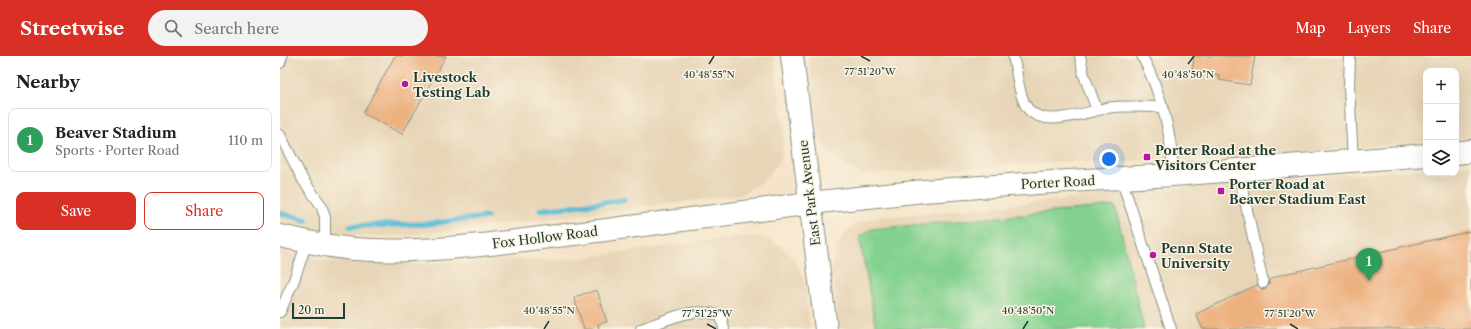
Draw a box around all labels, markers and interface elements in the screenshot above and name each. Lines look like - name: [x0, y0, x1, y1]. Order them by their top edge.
- search box: [148, 10, 428, 46]
- text: Streetwise: [20, 17, 124, 40]
- icon: search: [162, 17, 184, 39]
- text: Search here: [194, 19, 279, 38]
- text: Map: [1295, 19, 1325, 37]
- text: Layers: [1347, 19, 1391, 37]
- text: Share: [1413, 19, 1451, 37]
- text: 77°51'20"W: [844, 65, 897, 78]
- text: 40°48'55"N: [683, 68, 735, 81]
- text: 40°48'50"N: [1162, 68, 1214, 81]
- map controls: [1423, 68, 1459, 176]
- button: +: [1423, 68, 1459, 104]
- place label: Livestock Testing Lab: [413, 69, 490, 100]
- text: Nearby: [16, 72, 80, 92]
- marker: Livestock Testing Lab: [400, 79, 410, 89]
- button: −: [1423, 104, 1459, 140]
- text: Beaver Stadium: [55, 123, 177, 142]
- text: 1: [27, 132, 33, 148]
- text: 110 m: [228, 132, 263, 148]
- street label: East Park Avenue: [795, 139, 823, 247]
- button: layers: [1423, 140, 1459, 176]
- text: Sports · Porter Road: [55, 142, 179, 158]
- place label: Porter Road at the Visitors Center: [1154, 142, 1276, 173]
- your location: [1099, 149, 1119, 169]
- marker: Porter Road at the Visitors Center: [1142, 152, 1152, 162]
- street label: Porter Road: [1020, 172, 1096, 192]
- place label: Porter Road at Beaver Stadium East: [1229, 176, 1367, 207]
- marker: Porter Road at Beaver Stadium East: [1216, 186, 1226, 196]
- button: Save: [16, 192, 136, 230]
- button: Share: [144, 192, 264, 230]
- street label: Fox Hollow Road: [491, 223, 599, 251]
- place label: Penn State University: [1161, 240, 1233, 271]
- pin: 1: [1356, 248, 1382, 281]
- marker: Penn State University: [1148, 250, 1158, 260]
- scale bar: [292, 301, 345, 320]
- text: 20 m: [298, 303, 324, 317]
- text: 40°48'55"N: [523, 304, 575, 317]
- text: 40°48'50"N: [1002, 304, 1054, 317]
- text: 77°51'25"W: [682, 307, 733, 320]
- text: 77°51'20"W: [1264, 307, 1317, 320]

